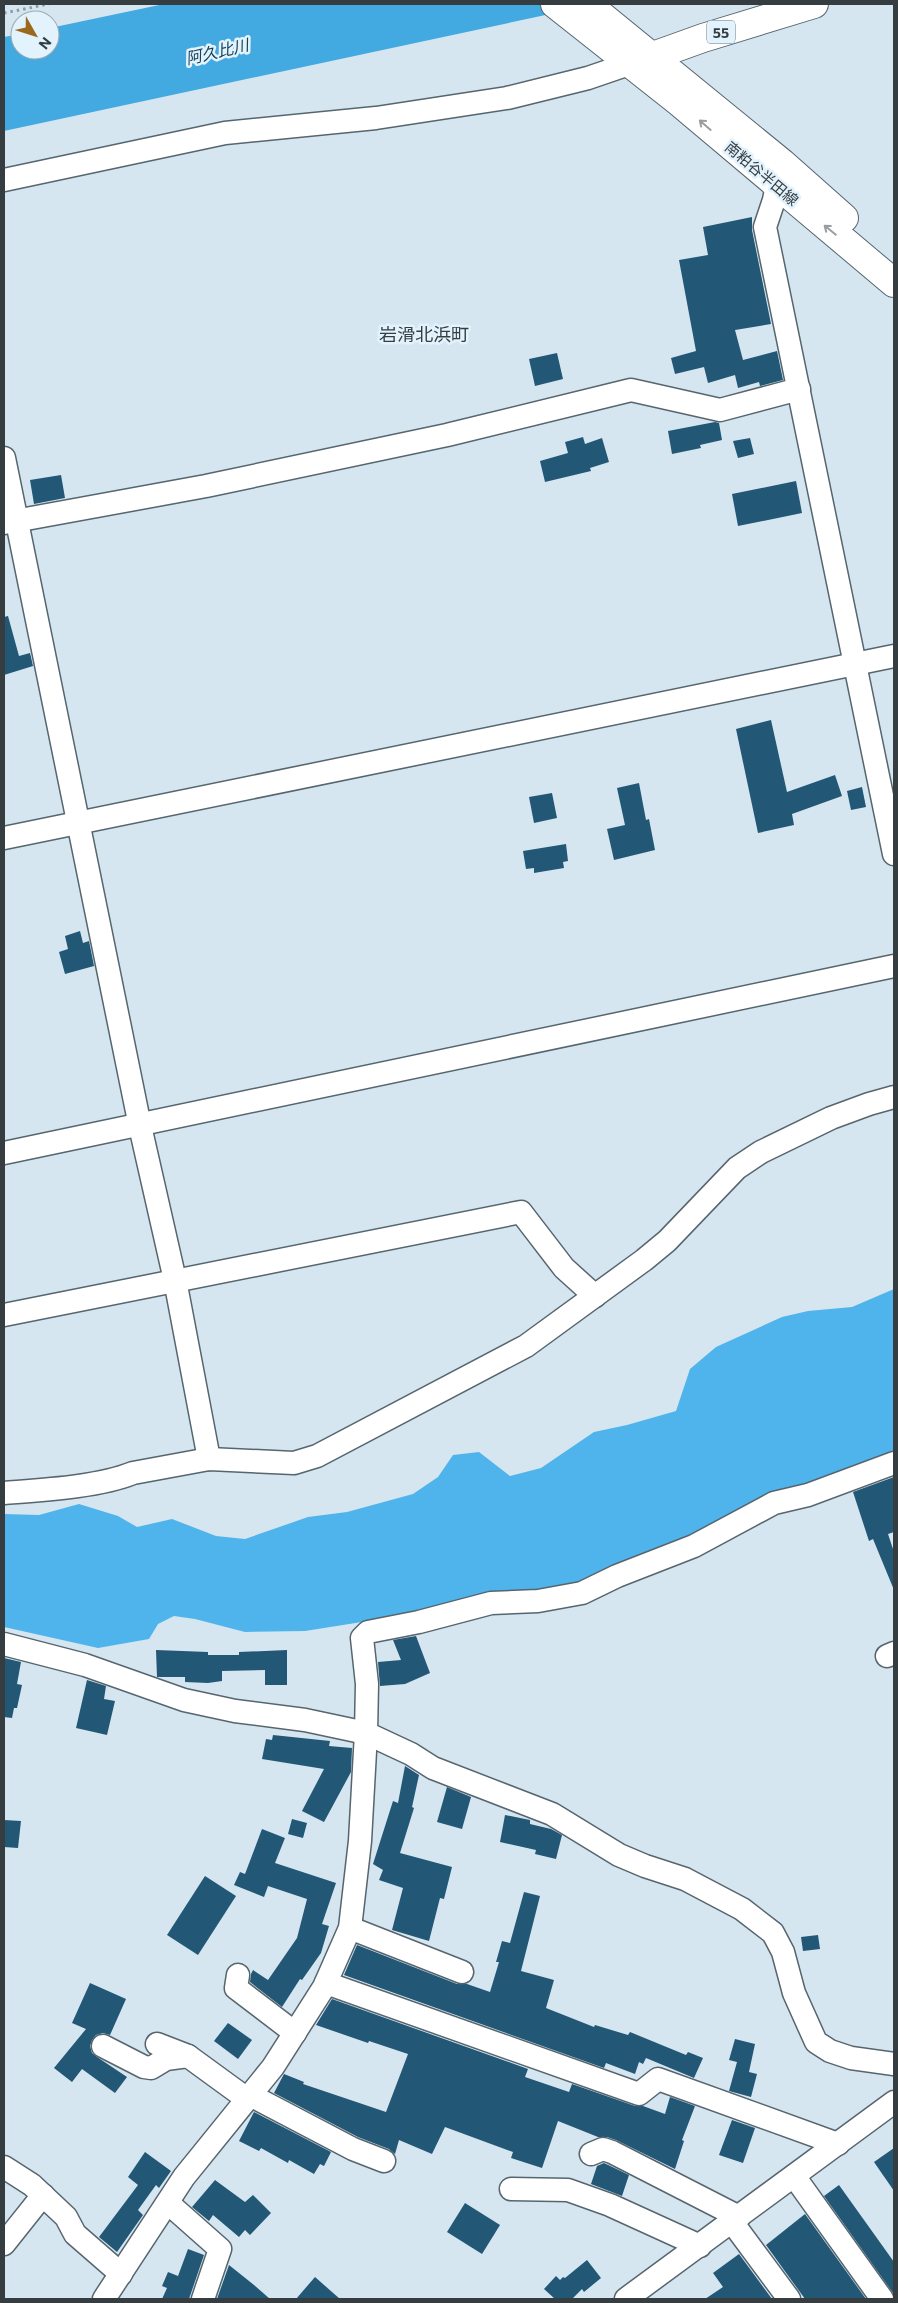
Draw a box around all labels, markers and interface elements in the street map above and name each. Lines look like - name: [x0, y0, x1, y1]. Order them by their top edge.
- north arrow: [10, 10, 60, 60]
- road number: 55: [707, 21, 735, 44]
- text: N: [36, 34, 55, 53]
- water label: 阿久比川: [184, 34, 252, 67]
- one-way arrow: [699, 119, 712, 131]
- street label: 南粕谷半田線: [722, 137, 802, 209]
- one-way arrow: [823, 224, 836, 235]
- district label: 岩滑北浜町: [379, 323, 469, 345]

